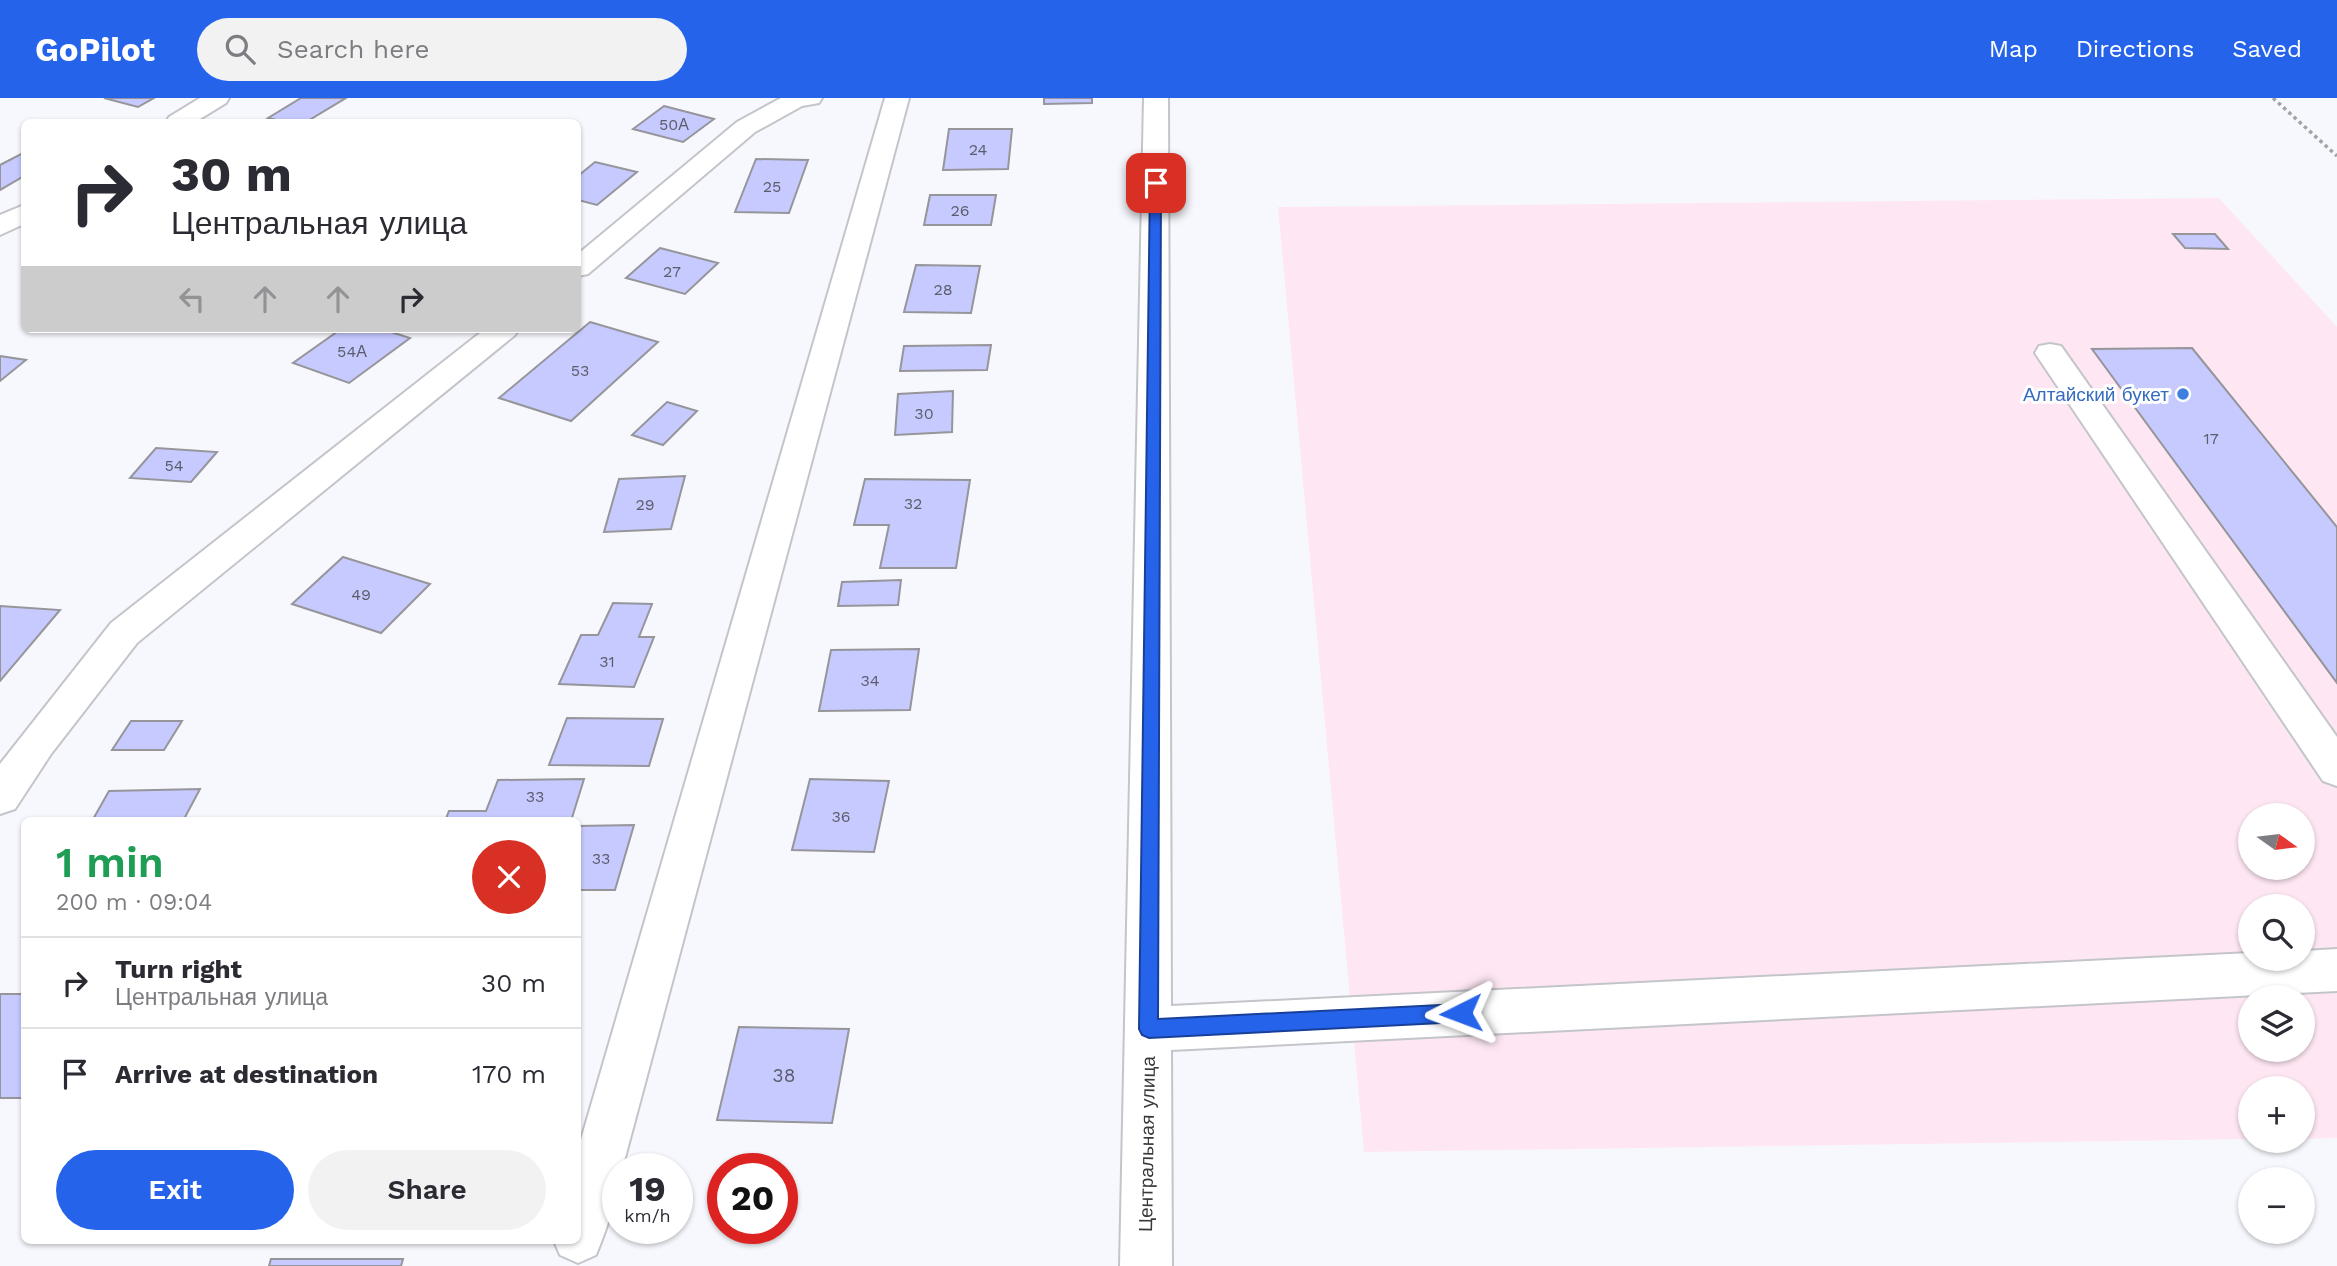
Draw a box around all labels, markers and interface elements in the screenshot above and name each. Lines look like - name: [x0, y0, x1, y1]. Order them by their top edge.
- search box: [197, 18, 687, 81]
- text: GoPilot: [35, 30, 155, 69]
- icon: search: [221, 30, 259, 68]
- text: Search here: [277, 34, 429, 64]
- text: Map: [1989, 35, 2038, 63]
- text: Directions: [2076, 35, 2194, 63]
- text: Saved: [2232, 35, 2302, 63]
- house number: 50А: [659, 115, 689, 134]
- house number: 24: [969, 140, 988, 159]
- text: 30 m: [171, 145, 292, 203]
- icon: right: [56, 147, 147, 238]
- pin: [1126, 153, 1186, 213]
- icon: arrive: [1137, 164, 1175, 202]
- house number: 25: [763, 177, 781, 196]
- house number: 26: [950, 201, 970, 220]
- text: Центральная улица: [171, 204, 467, 242]
- house number: 27: [663, 262, 681, 281]
- icon: left: [173, 280, 211, 318]
- icon: ahead: [246, 280, 284, 318]
- icon: ahead: [319, 280, 357, 318]
- icon: right: [392, 280, 430, 318]
- house number: 28: [933, 280, 953, 299]
- house number: 54А: [337, 342, 367, 361]
- house number: 53: [571, 361, 589, 380]
- place label: Алтайский букет: [2023, 383, 2169, 406]
- marker: Алтайский букет: [2175, 386, 2191, 402]
- house number: 30: [914, 404, 934, 423]
- house number: 17: [2203, 429, 2219, 448]
- house number: 54: [164, 456, 184, 475]
- house number: 32: [904, 494, 922, 513]
- house number: 29: [635, 495, 655, 514]
- house number: 49: [351, 585, 371, 604]
- house number: 31: [599, 652, 615, 671]
- house number: 34: [860, 671, 880, 690]
- house number: 33: [526, 787, 544, 806]
- north arrow: [2238, 803, 2315, 880]
- map controls: [2238, 803, 2315, 1244]
- house number: 36: [831, 807, 851, 826]
- text: 1 min: [56, 838, 164, 887]
- button: close: [472, 840, 546, 914]
- house number: 33: [592, 849, 610, 868]
- text: 200 m · 09:04: [56, 889, 212, 916]
- button: search: [2238, 894, 2315, 971]
- text: Turn right: [115, 954, 242, 984]
- icon: right: [56, 964, 94, 1002]
- text: 30 m: [481, 968, 546, 998]
- position arrow: [1424, 976, 1498, 1050]
- text: Центральная улица: [115, 984, 328, 1011]
- button: layers: [2238, 985, 2315, 1062]
- icon: arrive: [56, 1055, 94, 1093]
- street label: Центральная улица: [1134, 1055, 1160, 1232]
- text: Arrive at destination: [115, 1059, 378, 1089]
- text: 170 m: [472, 1059, 546, 1089]
- house number: 38: [773, 1064, 795, 1087]
- button: +: [2238, 1076, 2315, 1153]
- button: Exit: [56, 1150, 294, 1230]
- button: Share: [308, 1150, 546, 1230]
- speed limit sign: 20: [707, 1153, 798, 1244]
- button: −: [2238, 1167, 2315, 1244]
- text: 19: [629, 1168, 666, 1210]
- text: km/h: [624, 1205, 671, 1226]

